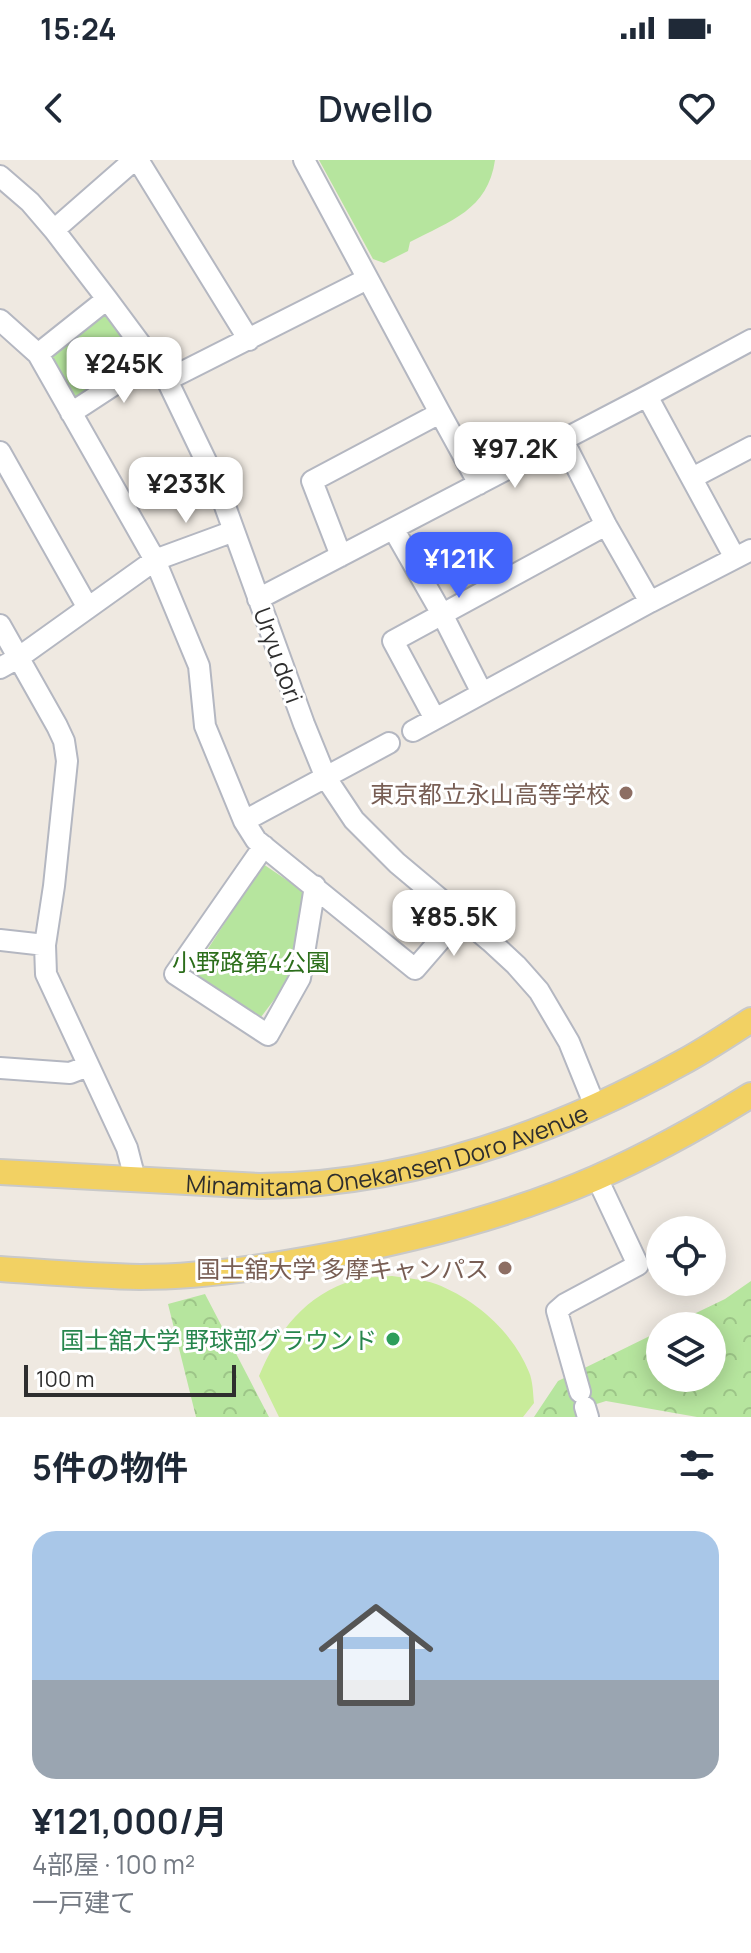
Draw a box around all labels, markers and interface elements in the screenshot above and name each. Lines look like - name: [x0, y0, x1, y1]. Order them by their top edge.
- text: 15:24: [40, 8, 117, 49]
- text: Dwello: [318, 84, 433, 133]
- icon: back: [32, 86, 76, 130]
- icon: heart: [675, 86, 719, 130]
- pin: ¥245K: [68, 337, 180, 405]
- text: ¥245K: [85, 345, 163, 381]
- pin: ¥97.2K: [450, 422, 580, 490]
- text: ¥97.2K: [472, 430, 558, 466]
- pin: ¥233K: [130, 457, 242, 525]
- text: ¥233K: [147, 465, 225, 501]
- pin: ¥121K: [403, 532, 515, 600]
- text: ¥121K: [424, 540, 494, 576]
- street label: Uryu dori: [246, 602, 312, 708]
- place label: 東京都立永山高等学校: [370, 777, 610, 810]
- marker: 東京都立永山高等学校: [617, 784, 635, 802]
- pin: ¥85.5K: [389, 890, 519, 958]
- text: ¥85.5K: [410, 898, 498, 934]
- park label: 小野路第4公園: [172, 945, 330, 978]
- street label: Minamitama Onekansen Doro Avenue: [185, 1095, 593, 1203]
- map controls: [646, 1216, 726, 1392]
- button: locate: [646, 1216, 726, 1296]
- place label: 国士舘大学 多摩キャンパス: [196, 1252, 489, 1285]
- marker: 国士舘大学 多摩キャンパス: [496, 1259, 514, 1277]
- button: layers: [646, 1312, 726, 1392]
- place label: 国士舘大学 野球部グラウンド: [60, 1323, 377, 1356]
- marker: 国士舘大学 野球部グラウンド: [384, 1330, 402, 1348]
- scale bar: [24, 1361, 236, 1397]
- text: 100 m: [36, 1364, 94, 1394]
- icon: filters: [675, 1443, 719, 1487]
- text: 5件の物件: [32, 1444, 188, 1490]
- icon: home: [304, 1583, 448, 1727]
- text: ¥121,000/月: [32, 1798, 228, 1844]
- text: 4部屋 · 100 m²: [32, 1846, 195, 1882]
- text: 一戸建て: [32, 1884, 136, 1920]

